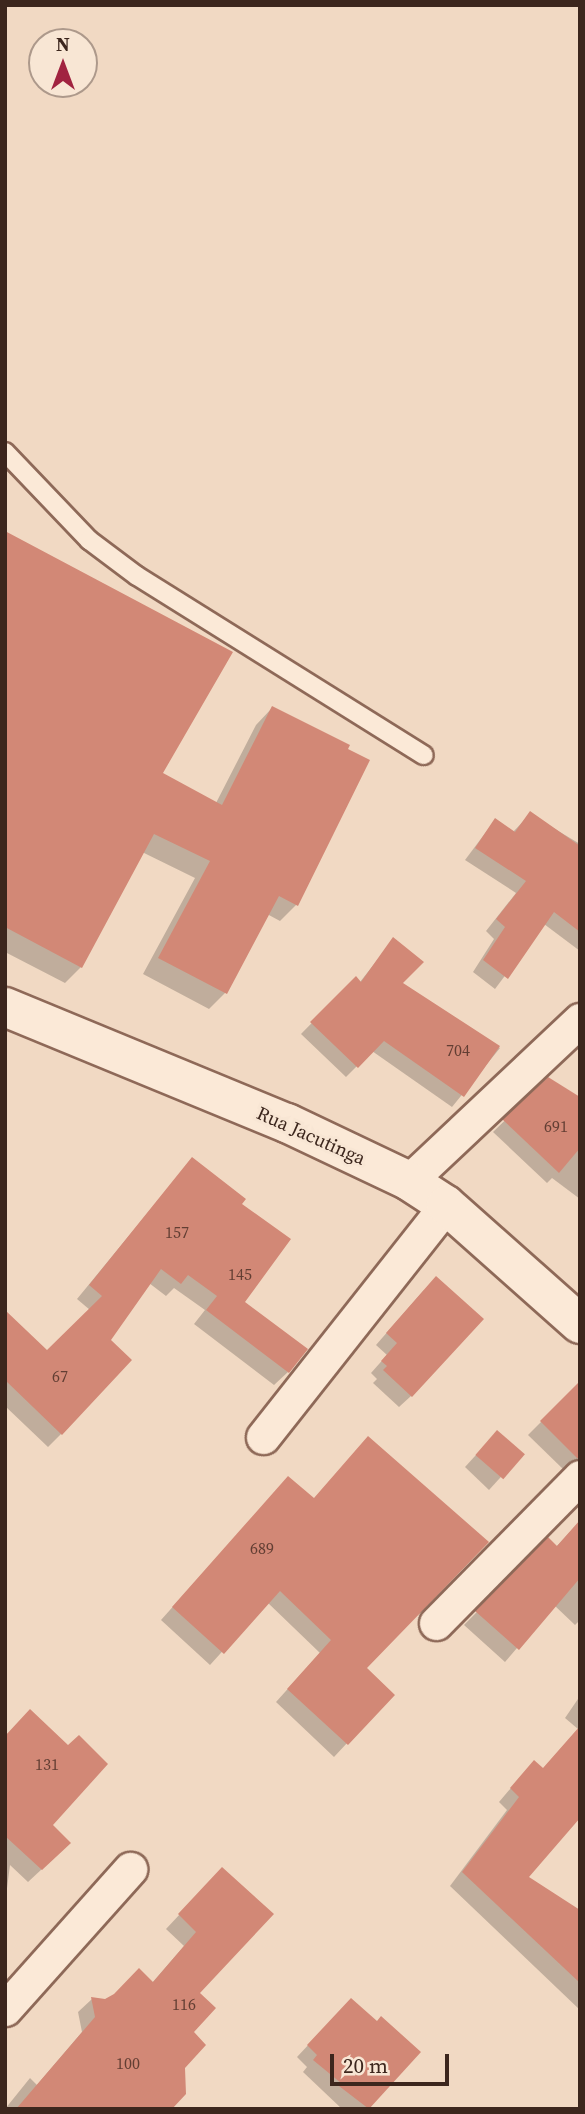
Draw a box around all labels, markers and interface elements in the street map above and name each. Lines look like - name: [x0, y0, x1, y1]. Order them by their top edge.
- north arrow: [28, 28, 98, 98]
- text: N: [56, 31, 70, 57]
- house number: 704: [446, 1040, 470, 1060]
- street label: Rua Jacutinga: [253, 1102, 369, 1170]
- house number: 691: [544, 1116, 568, 1136]
- house number: 157: [165, 1222, 189, 1242]
- house number: 145: [228, 1264, 252, 1284]
- house number: 67: [52, 1366, 68, 1386]
- house number: 689: [250, 1538, 274, 1558]
- house number: 131: [35, 1754, 59, 1774]
- house number: 116: [172, 1994, 196, 2014]
- scale bar: [333, 2040, 452, 2084]
- text: 20 m: [343, 2051, 388, 2080]
- house number: 100: [116, 2053, 140, 2073]

